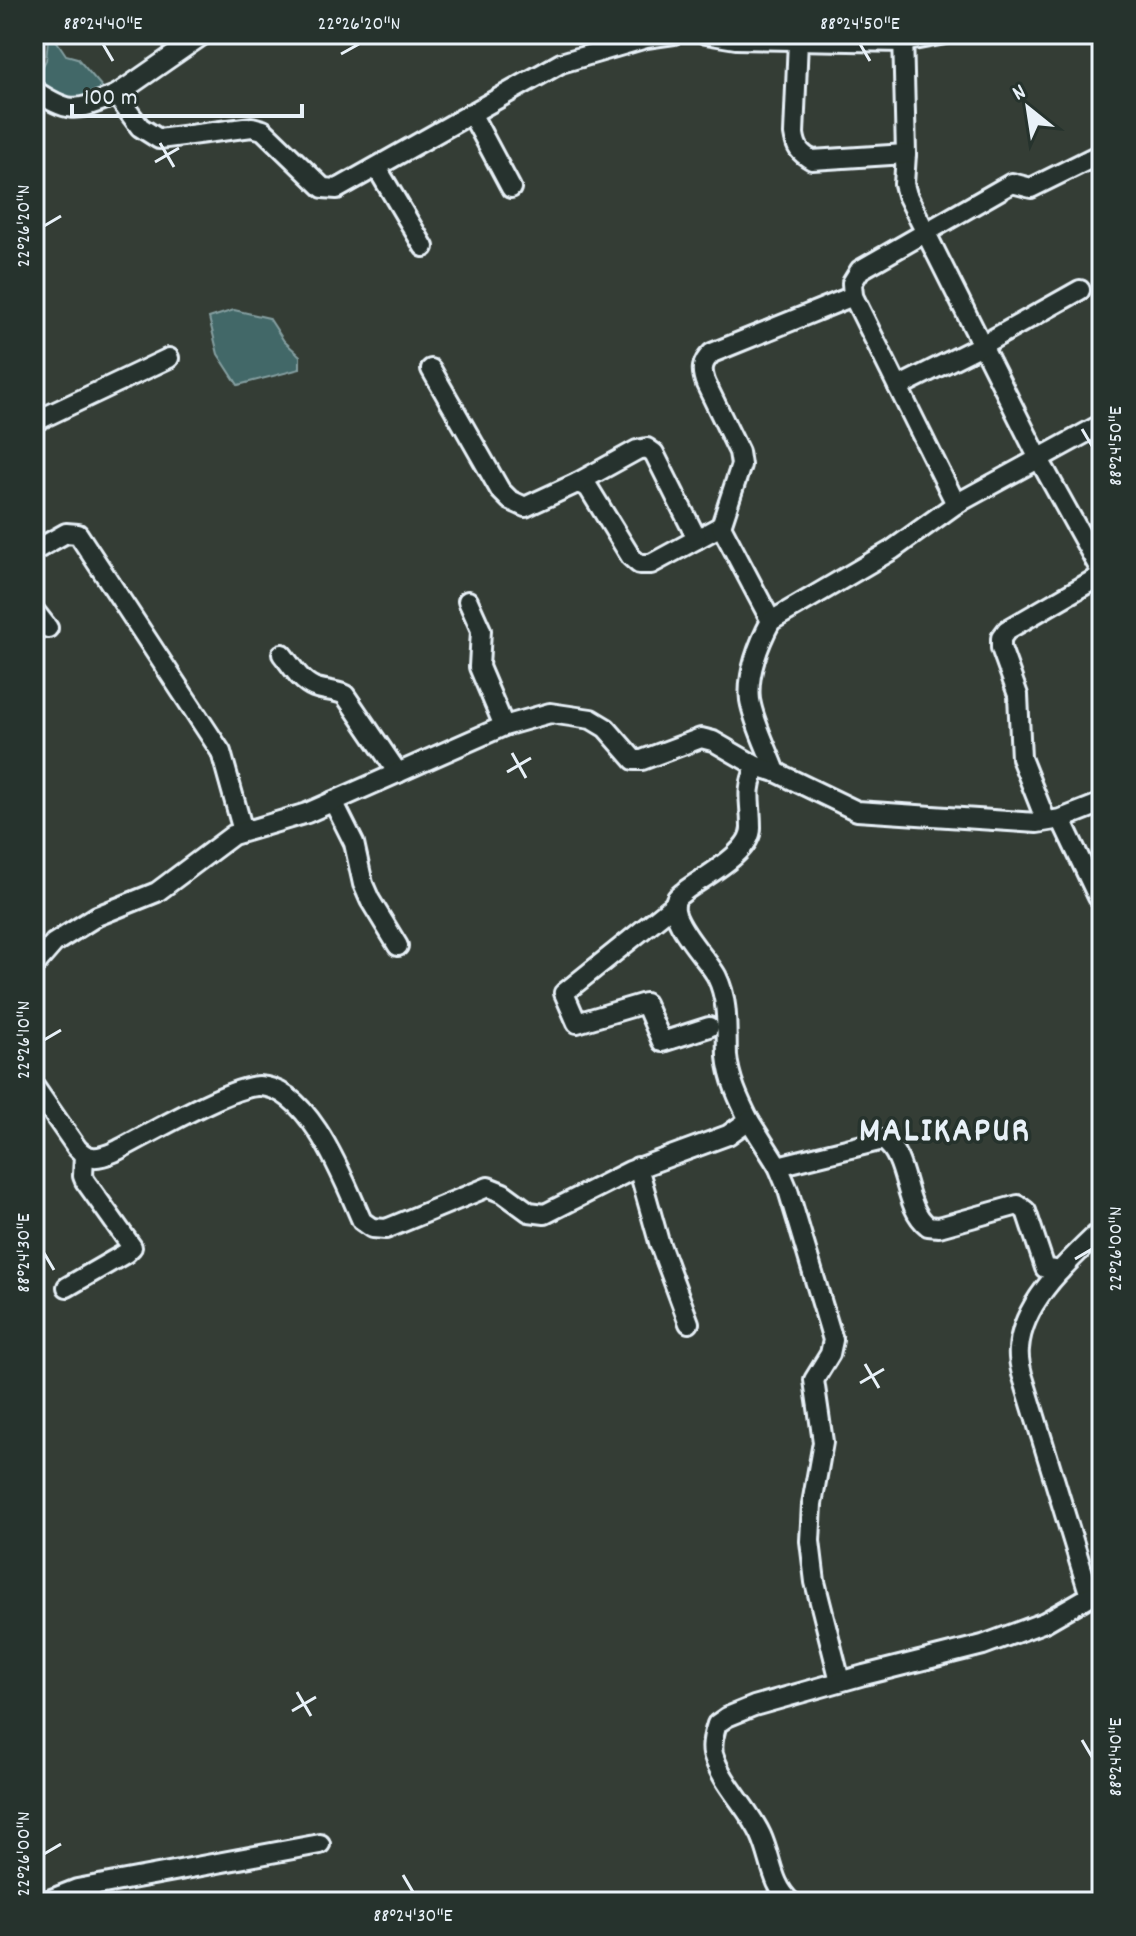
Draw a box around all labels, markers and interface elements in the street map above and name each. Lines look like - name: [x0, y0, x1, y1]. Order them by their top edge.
- text: 88°24'40"E: [64, 11, 142, 39]
- text: 22°26'20"N: [317, 11, 401, 39]
- text: 88°24'50"E: [820, 11, 900, 39]
- scale bar: [72, 68, 302, 118]
- north arrow: [988, 68, 1068, 148]
- text: N: [1007, 78, 1032, 110]
- text: 100 m: [84, 82, 137, 116]
- text: 22°26'20"N: [11, 184, 39, 268]
- text: 88°24'50"E: [1103, 406, 1131, 486]
- text: 22°26'10"N: [11, 1001, 39, 1079]
- district label: MALIKAPUR: [859, 1107, 1031, 1159]
- text: 22°26'00"N: [1103, 1206, 1131, 1292]
- text: 88°24'30"E: [11, 1213, 39, 1293]
- text: 88°24'40"E: [1103, 1718, 1131, 1796]
- text: 22°26'00"N: [11, 1811, 39, 1897]
- text: 88°24'30"E: [373, 1903, 453, 1931]

